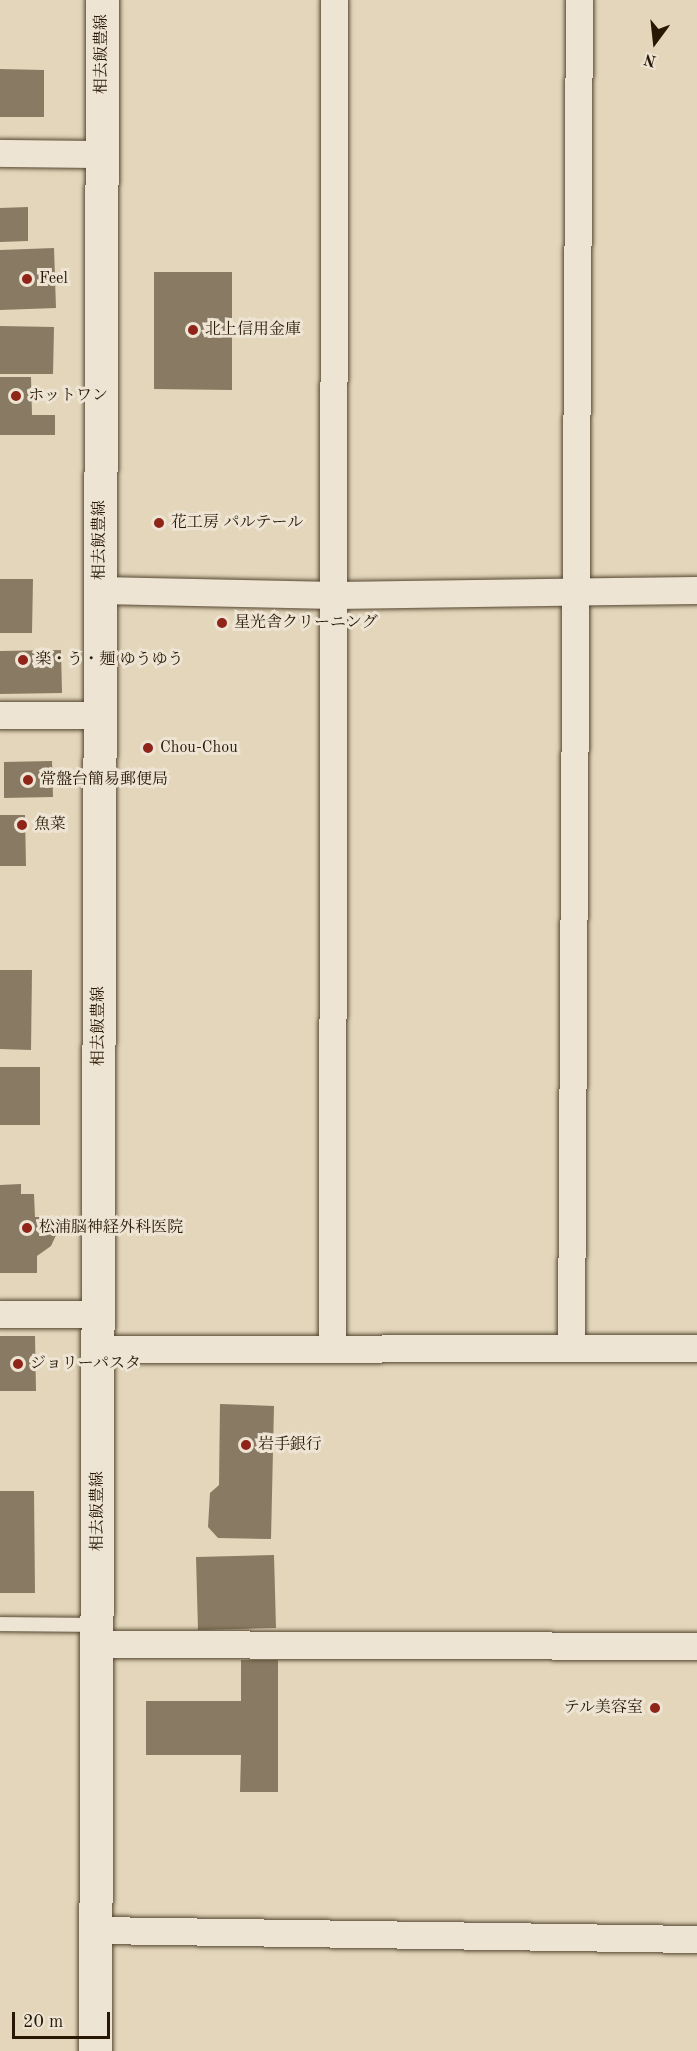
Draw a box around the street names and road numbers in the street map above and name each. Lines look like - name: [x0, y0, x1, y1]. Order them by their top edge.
- street label: 相去飯豊線: [92, 14, 112, 94]
- street label: 相去飯豊線: [90, 500, 110, 580]
- street label: 相去飯豊線: [89, 986, 109, 1066]
- street label: 相去飯豊線: [88, 1471, 108, 1551]

